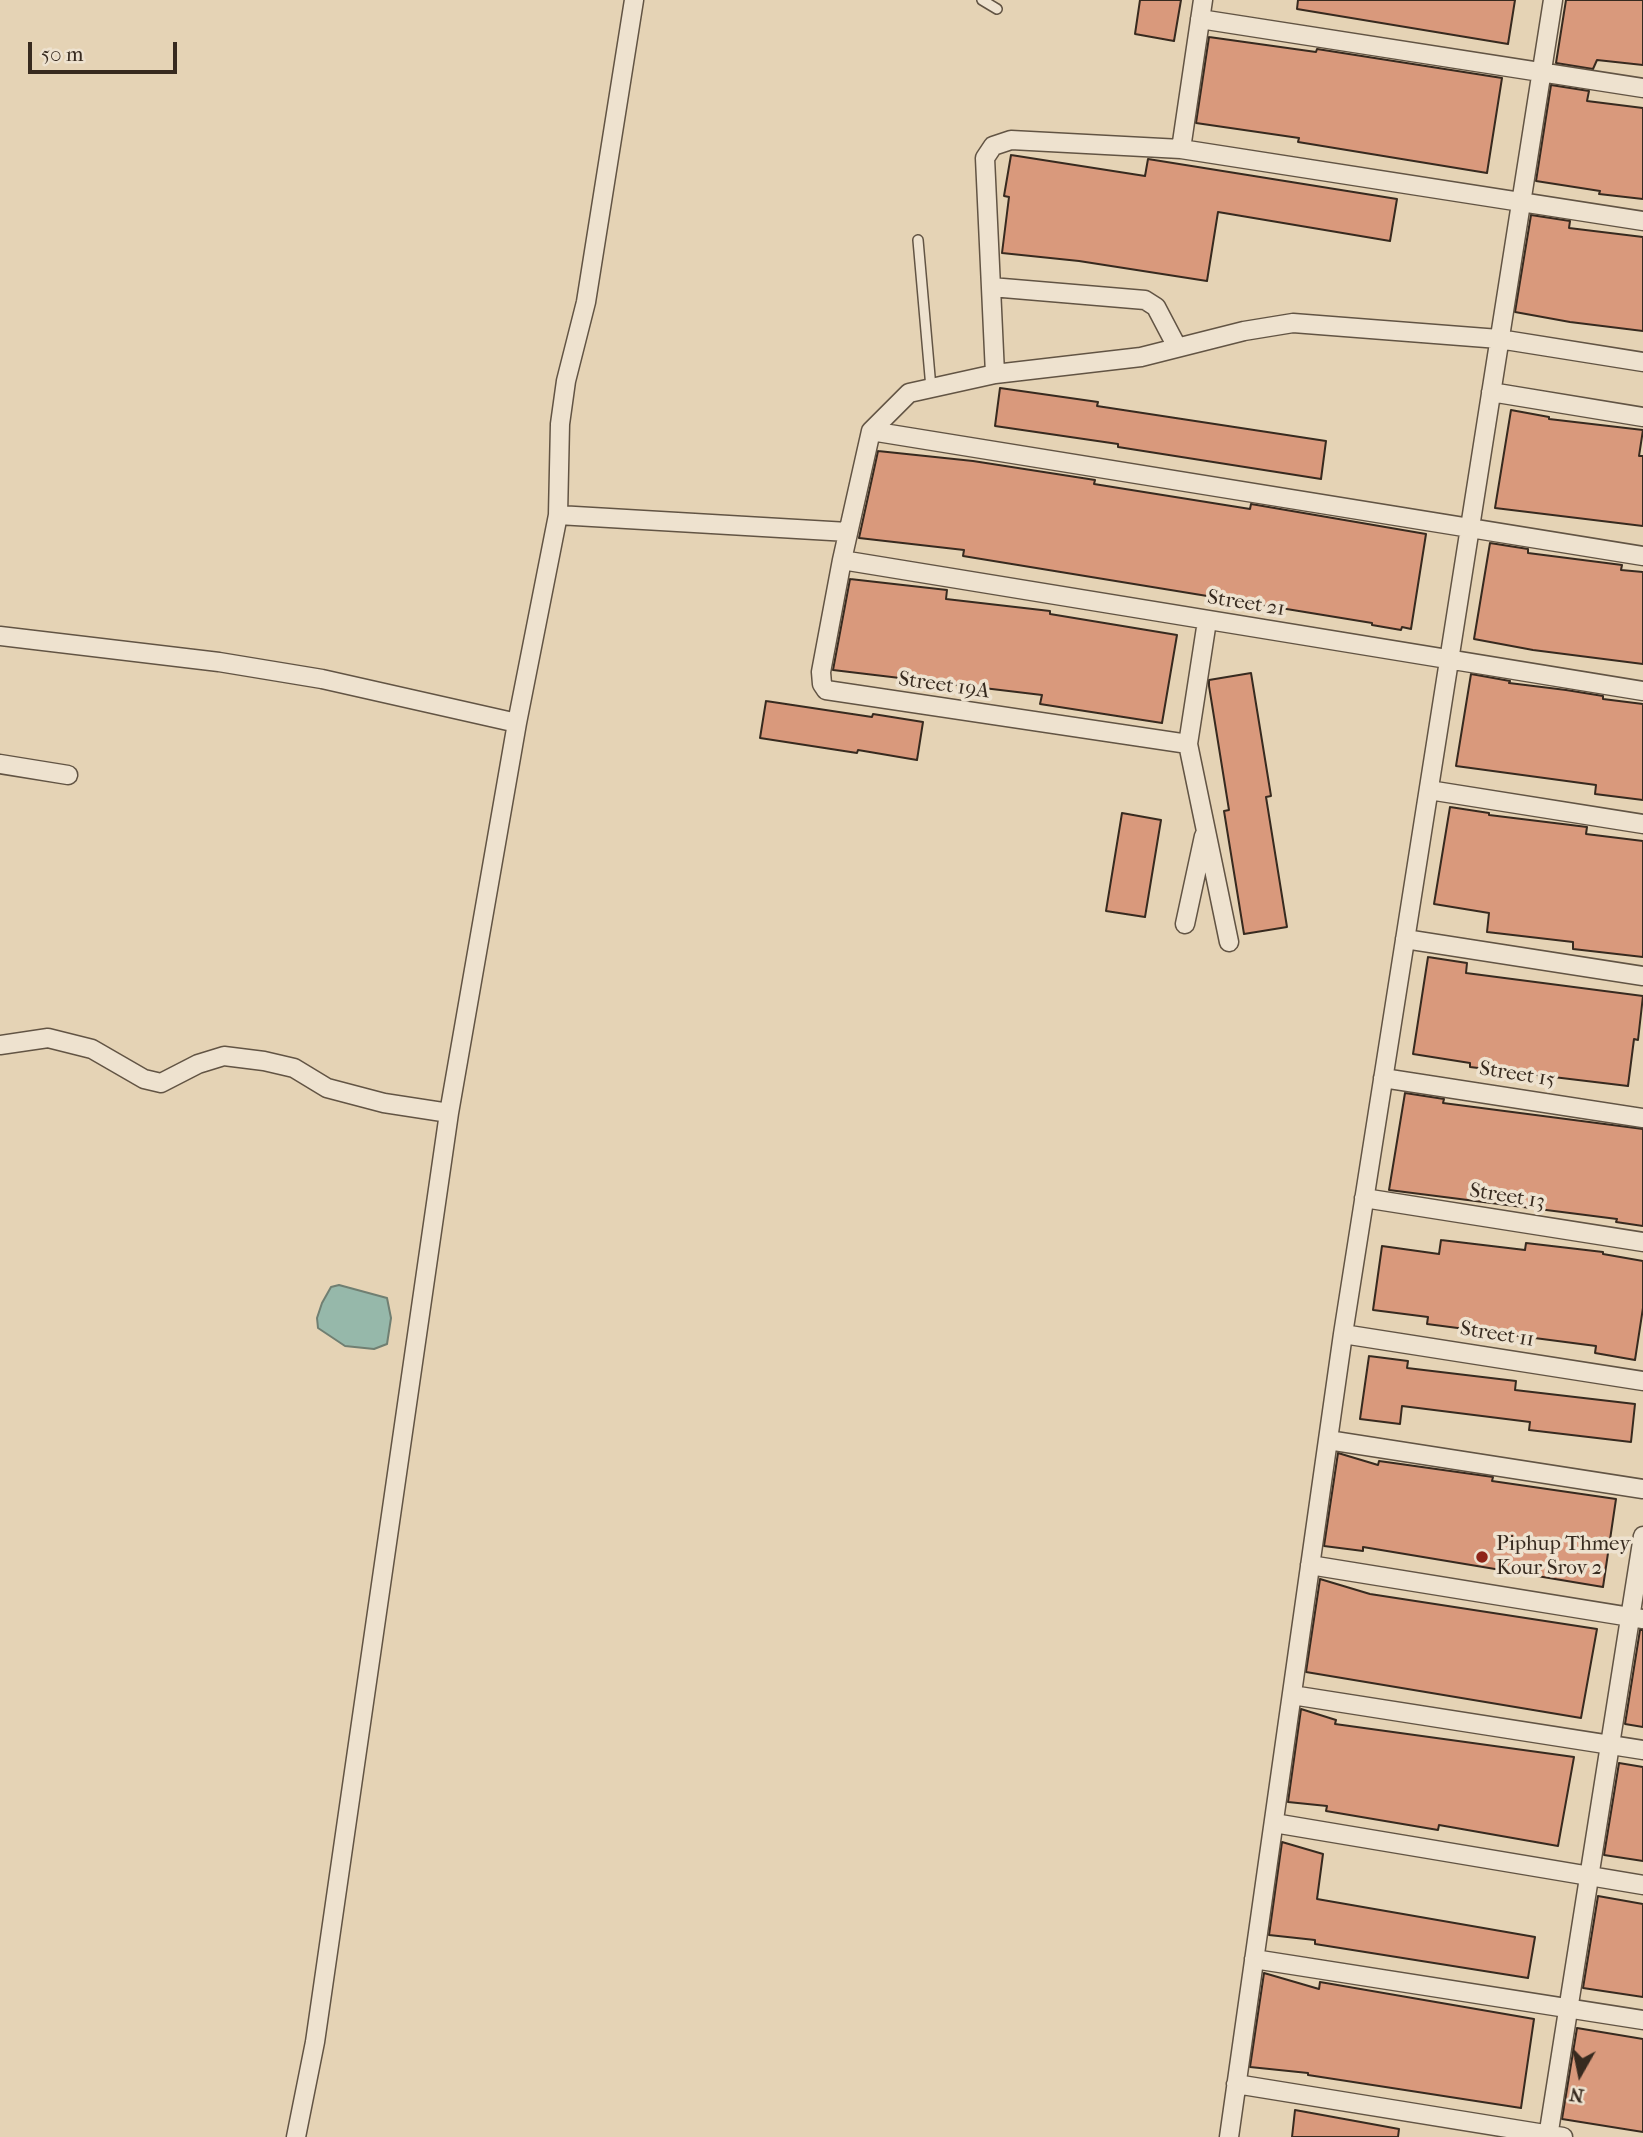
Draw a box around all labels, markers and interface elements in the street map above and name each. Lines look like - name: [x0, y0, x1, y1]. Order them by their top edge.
- scale bar: [32, 28, 180, 72]
- text: 50 m: [41, 42, 84, 66]
- street label: Street 21: [1205, 585, 1287, 623]
- street label: Street 19A: [897, 667, 991, 705]
- street label: Street 15: [1477, 1057, 1557, 1093]
- street label: Street 13: [1467, 1179, 1547, 1215]
- street label: Street 11: [1458, 1317, 1536, 1353]
- place label: Piphup Thmey Kour Srov 2: [1496, 1532, 1630, 1582]
- marker: Piphup Thmey Kour Srov 2: [1474, 1549, 1490, 1565]
- north arrow: [1545, 2039, 1615, 2109]
- text: N: [1568, 2083, 1586, 2107]

